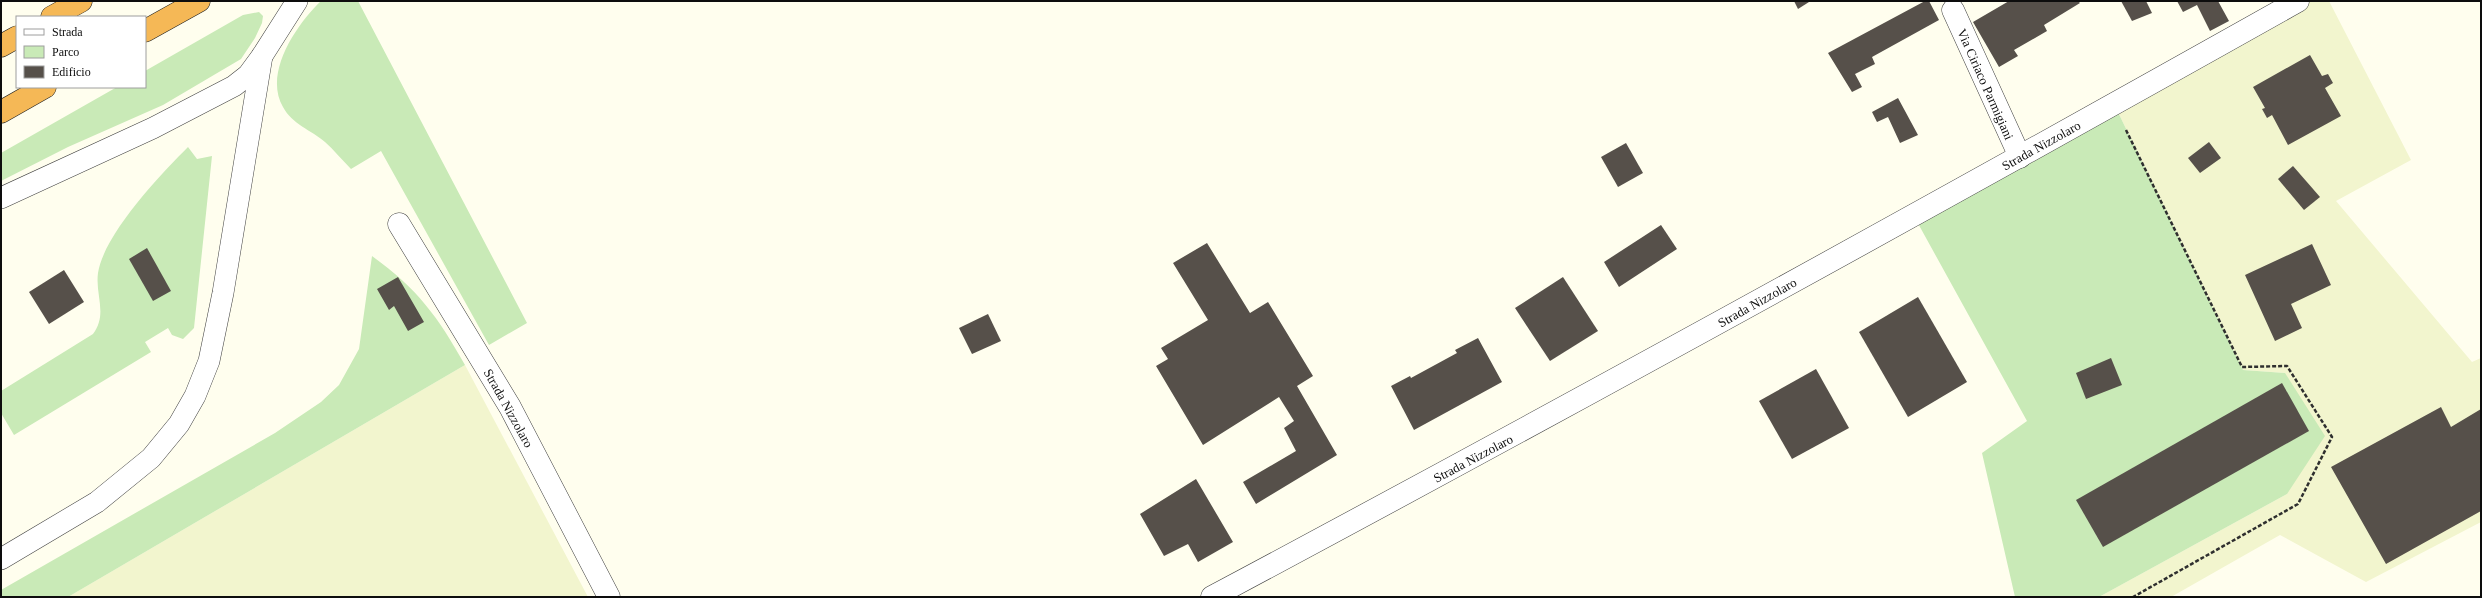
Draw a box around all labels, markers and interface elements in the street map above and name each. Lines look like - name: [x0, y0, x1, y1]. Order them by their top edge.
- legend: [16, 16, 146, 88]
- text: Strada: [52, 25, 83, 39]
- street label: Via Ciriaco Parmigiani: [1954, 26, 2017, 142]
- text: Parco: [52, 45, 79, 59]
- text: Edificio: [52, 65, 91, 79]
- street label: Strada Nizzolaro: [1999, 118, 2083, 173]
- street label: Strada Nizzolaro: [1715, 275, 1799, 330]
- street label: Strada Nizzolaro: [481, 366, 536, 450]
- street label: Strada Nizzolaro: [1431, 431, 1515, 486]

